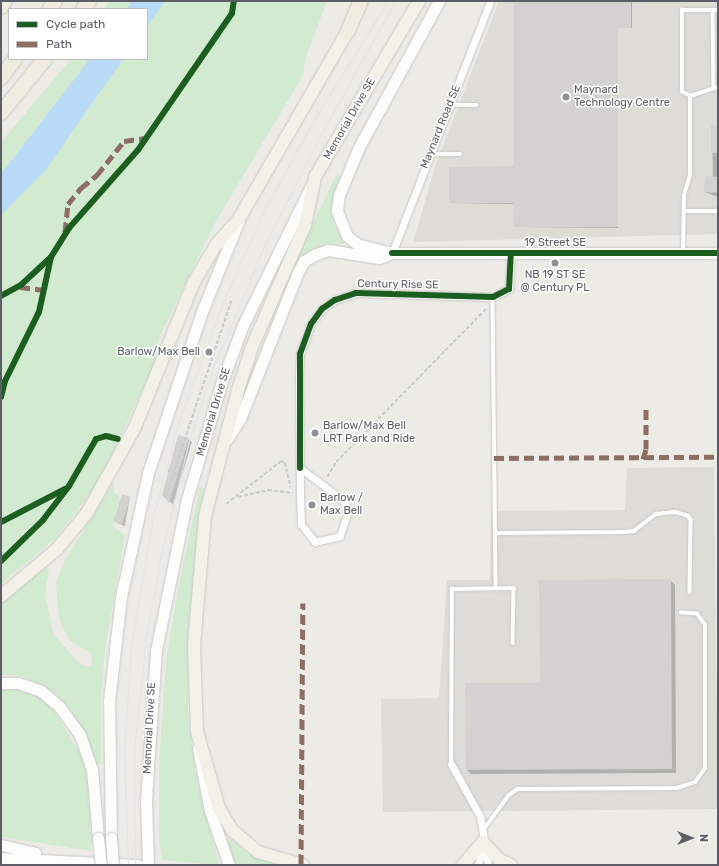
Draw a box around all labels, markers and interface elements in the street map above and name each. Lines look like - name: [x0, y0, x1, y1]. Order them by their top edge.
- legend: [8, 8, 148, 60]
- text: Cycle path: [46, 17, 105, 31]
- text: Path: [46, 37, 72, 51]
- street label: Memorial Drive SE: [321, 76, 379, 162]
- street label: Maynard Road SE: [418, 83, 464, 171]
- place label: Maynard Technology Centre: [574, 84, 670, 110]
- marker: Maynard Technology Centre: [561, 92, 571, 102]
- street label: 19 Street SE: [524, 236, 586, 250]
- marker: NB 19 ST SE @ Century PL: [550, 258, 560, 268]
- place label: NB 19 ST SE @ Century PL: [520, 269, 590, 295]
- street label: Century Rise SE: [357, 278, 439, 292]
- place label: Barlow/Max Bell: [117, 345, 200, 359]
- marker: Barlow/Max Bell: [203, 346, 215, 358]
- street label: Memorial Drive SE: [194, 366, 234, 458]
- place label: Barlow/Max Bell LRT Park and Ride: [323, 420, 415, 446]
- marker: Barlow/Max Bell LRT Park and Ride: [310, 428, 320, 438]
- place label: Barlow / Max Bell: [320, 492, 363, 518]
- marker: Barlow / Max Bell: [307, 500, 317, 510]
- street label: Memorial Drive SE: [141, 682, 159, 774]
- north arrow: [671, 818, 711, 858]
- text: N: [697, 834, 710, 842]

